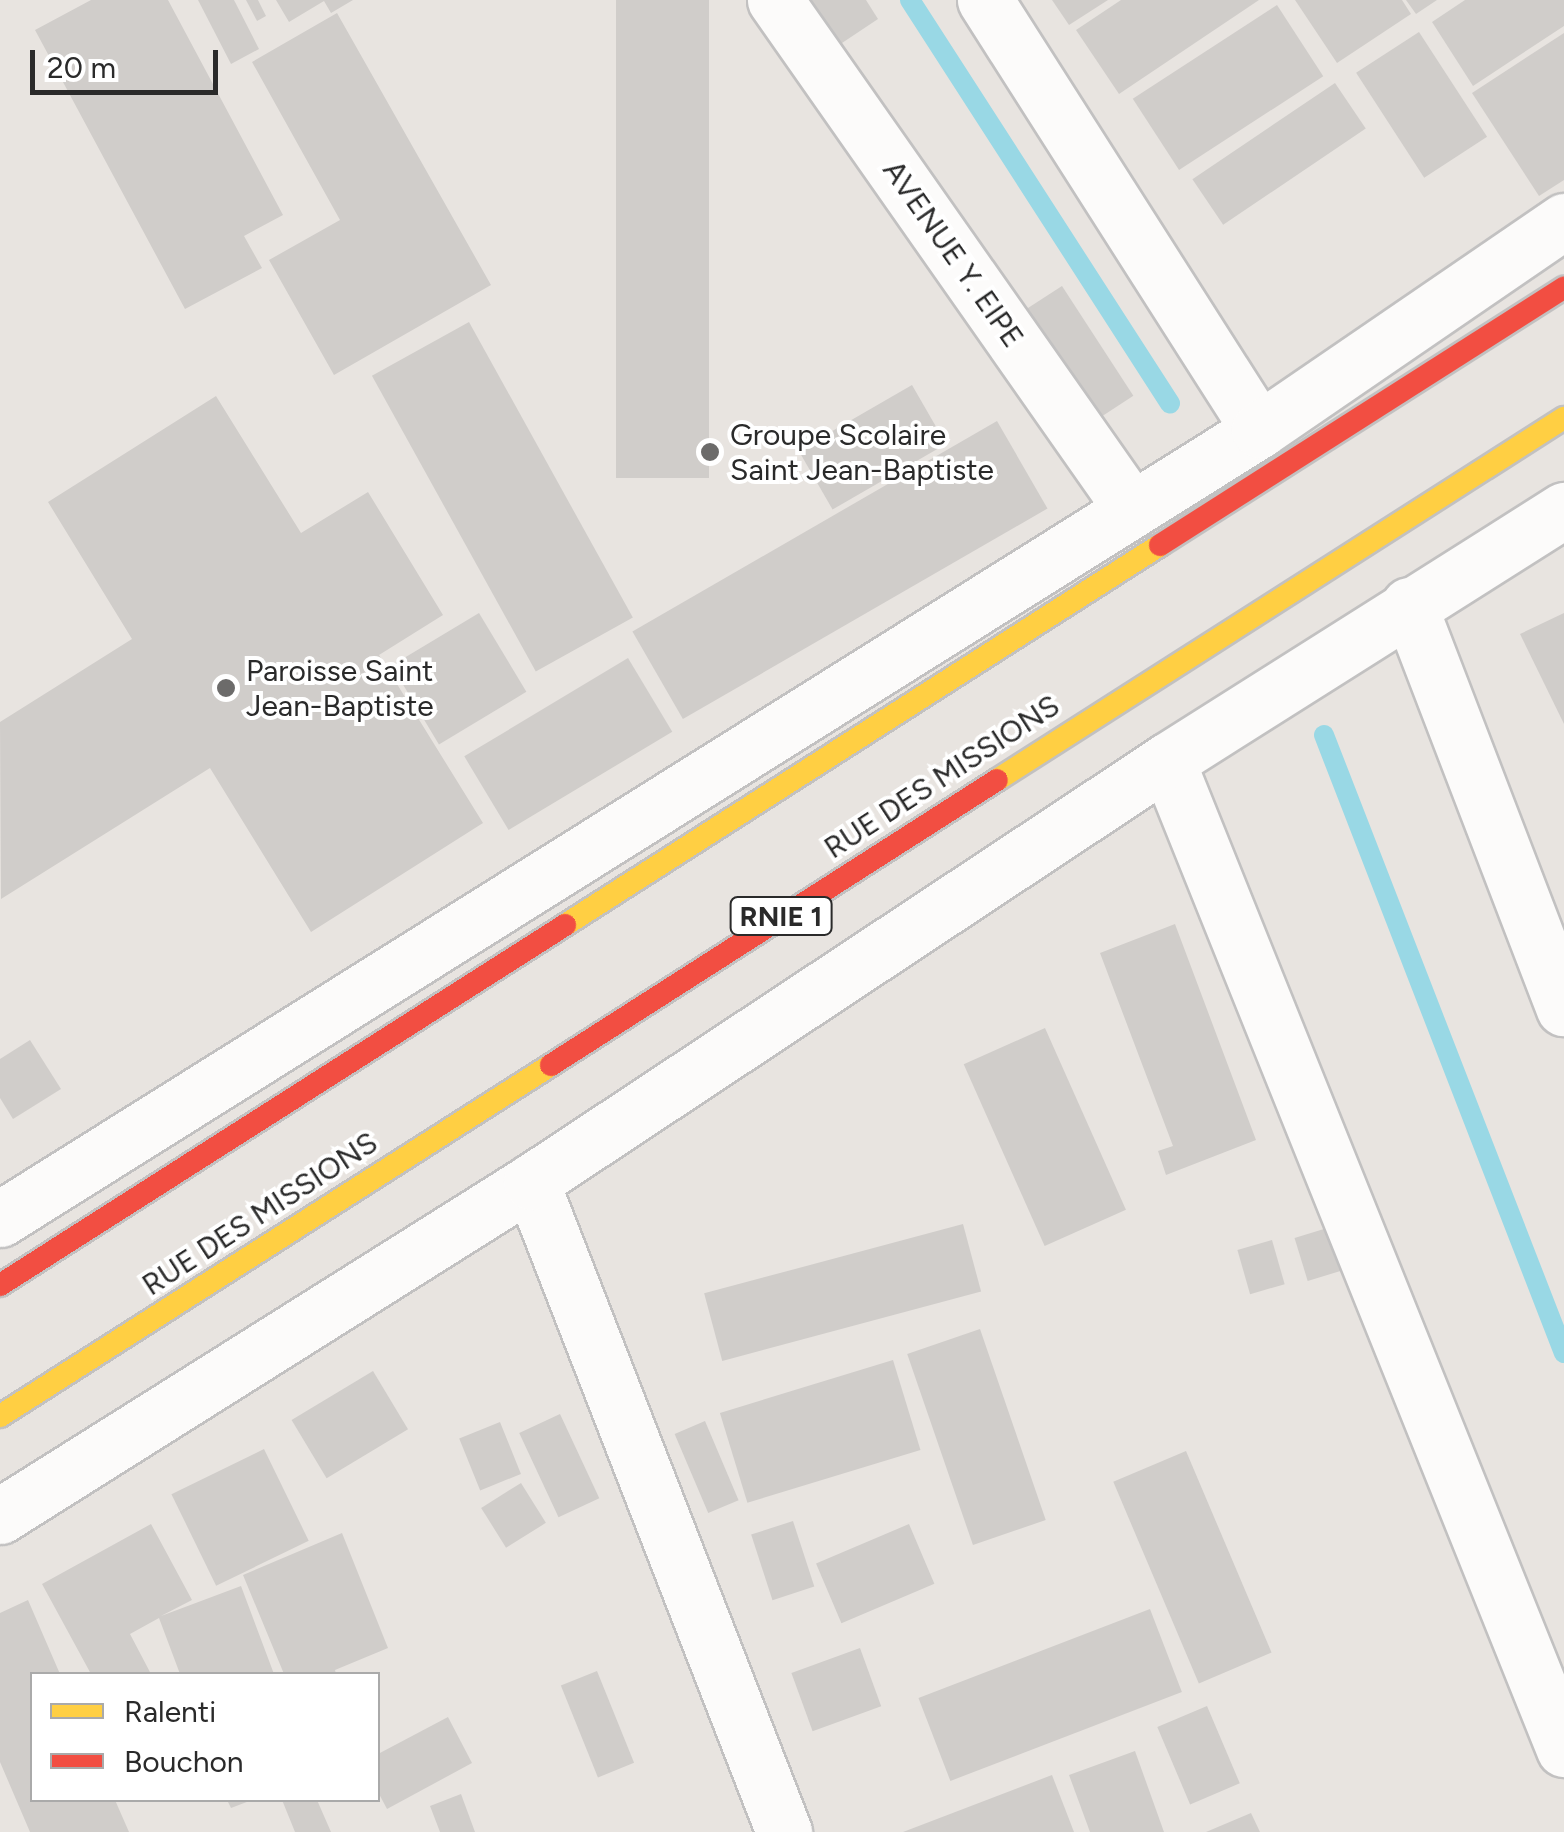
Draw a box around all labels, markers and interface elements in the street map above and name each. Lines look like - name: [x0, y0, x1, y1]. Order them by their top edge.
- scale bar: [35, 30, 222, 92]
- text: 20 m: [47, 49, 116, 86]
- street label: AVENUE Y. EIPE: [875, 154, 1031, 354]
- place label: Groupe Scolaire Saint Jean-Baptiste: [730, 417, 994, 488]
- marker: Groupe Scolaire Saint Jean-Baptiste: [699, 441, 721, 463]
- place label: Paroisse Saint Jean-Baptiste: [246, 653, 434, 724]
- marker: Paroisse Saint Jean-Baptiste: [215, 677, 237, 699]
- street label: RUE DES MISSIONS: [818, 688, 1066, 866]
- road number: RNIE 1: [728, 893, 834, 939]
- street label: RUE DES MISSIONS: [136, 1125, 384, 1303]
- legend: [30, 1672, 380, 1802]
- text: Ralenti: [124, 1693, 216, 1730]
- text: Bouchon: [124, 1743, 244, 1780]

